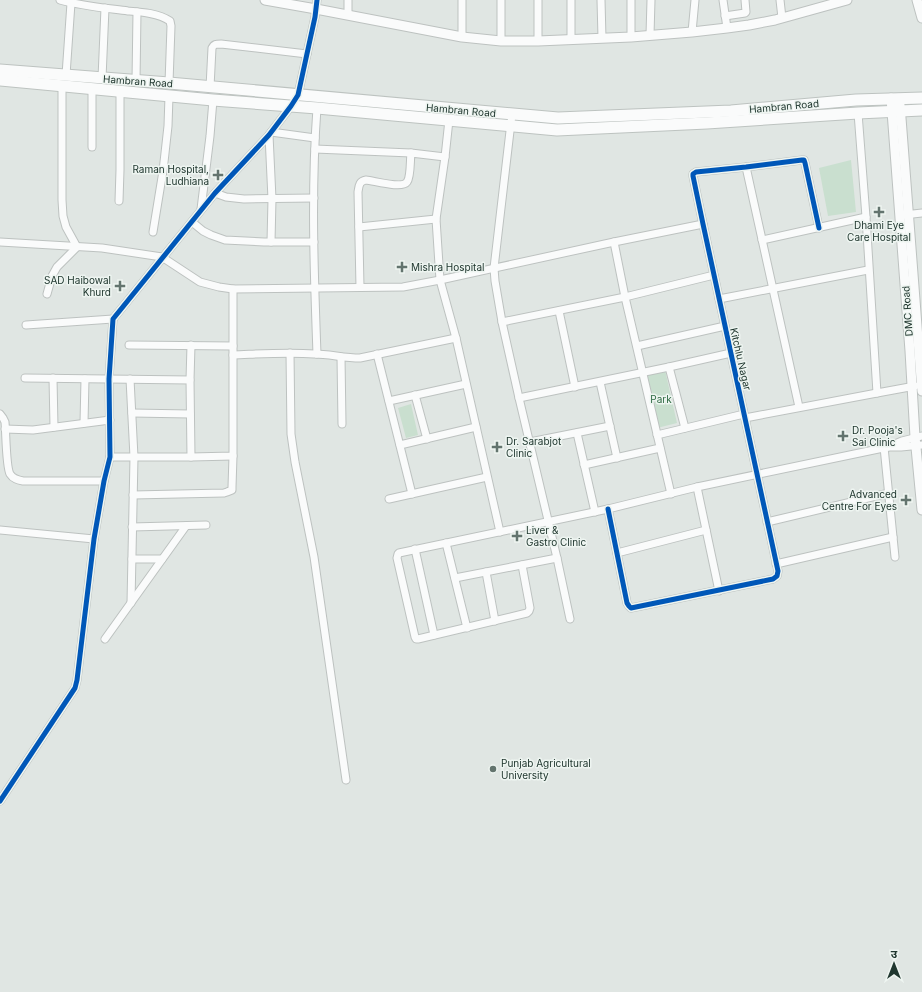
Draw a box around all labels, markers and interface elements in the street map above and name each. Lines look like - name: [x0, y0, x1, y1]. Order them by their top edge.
- street label: Hambran Road: [103, 73, 173, 89]
- street label: Hambran Road: [749, 97, 819, 115]
- street label: Hambran Road: [426, 101, 496, 119]
- place label: Raman Hospital, Ludhiana: [132, 163, 209, 187]
- marker: Raman Hospital, Ludhiana: [212, 169, 224, 181]
- marker: Dhami Eye Care Hospital: [873, 206, 885, 218]
- place label: Dhami Eye Care Hospital: [847, 219, 911, 243]
- marker: Mishra Hospital: [396, 261, 408, 273]
- place label: Mishra Hospital: [411, 261, 484, 273]
- place label: SAD Haibowal Khurd: [44, 274, 111, 298]
- marker: SAD Haibowal Khurd: [114, 280, 126, 292]
- street label: DMC Road: [899, 285, 915, 337]
- street label: Kitchlu Nagar: [728, 327, 754, 392]
- park label: Park: [650, 393, 672, 405]
- place label: Dr. Pooja's Sai Clinic: [852, 424, 903, 448]
- marker: Dr. Pooja's Sai Clinic: [837, 430, 849, 442]
- place label: Dr. Sarabjot Clinic: [506, 435, 562, 459]
- marker: Dr. Sarabjot Clinic: [491, 441, 503, 453]
- place label: Advanced Centre For Eyes: [822, 488, 897, 512]
- marker: Advanced Centre For Eyes: [900, 494, 912, 506]
- place label: Liver & Gastro Clinic: [526, 524, 587, 548]
- marker: Liver & Gastro Clinic: [511, 530, 523, 542]
- place label: Punjab Agricultural University: [501, 757, 591, 781]
- marker: Punjab Agricultural University: [488, 764, 498, 774]
- north arrow: [874, 944, 914, 984]
- text: उ: [891, 947, 898, 961]

